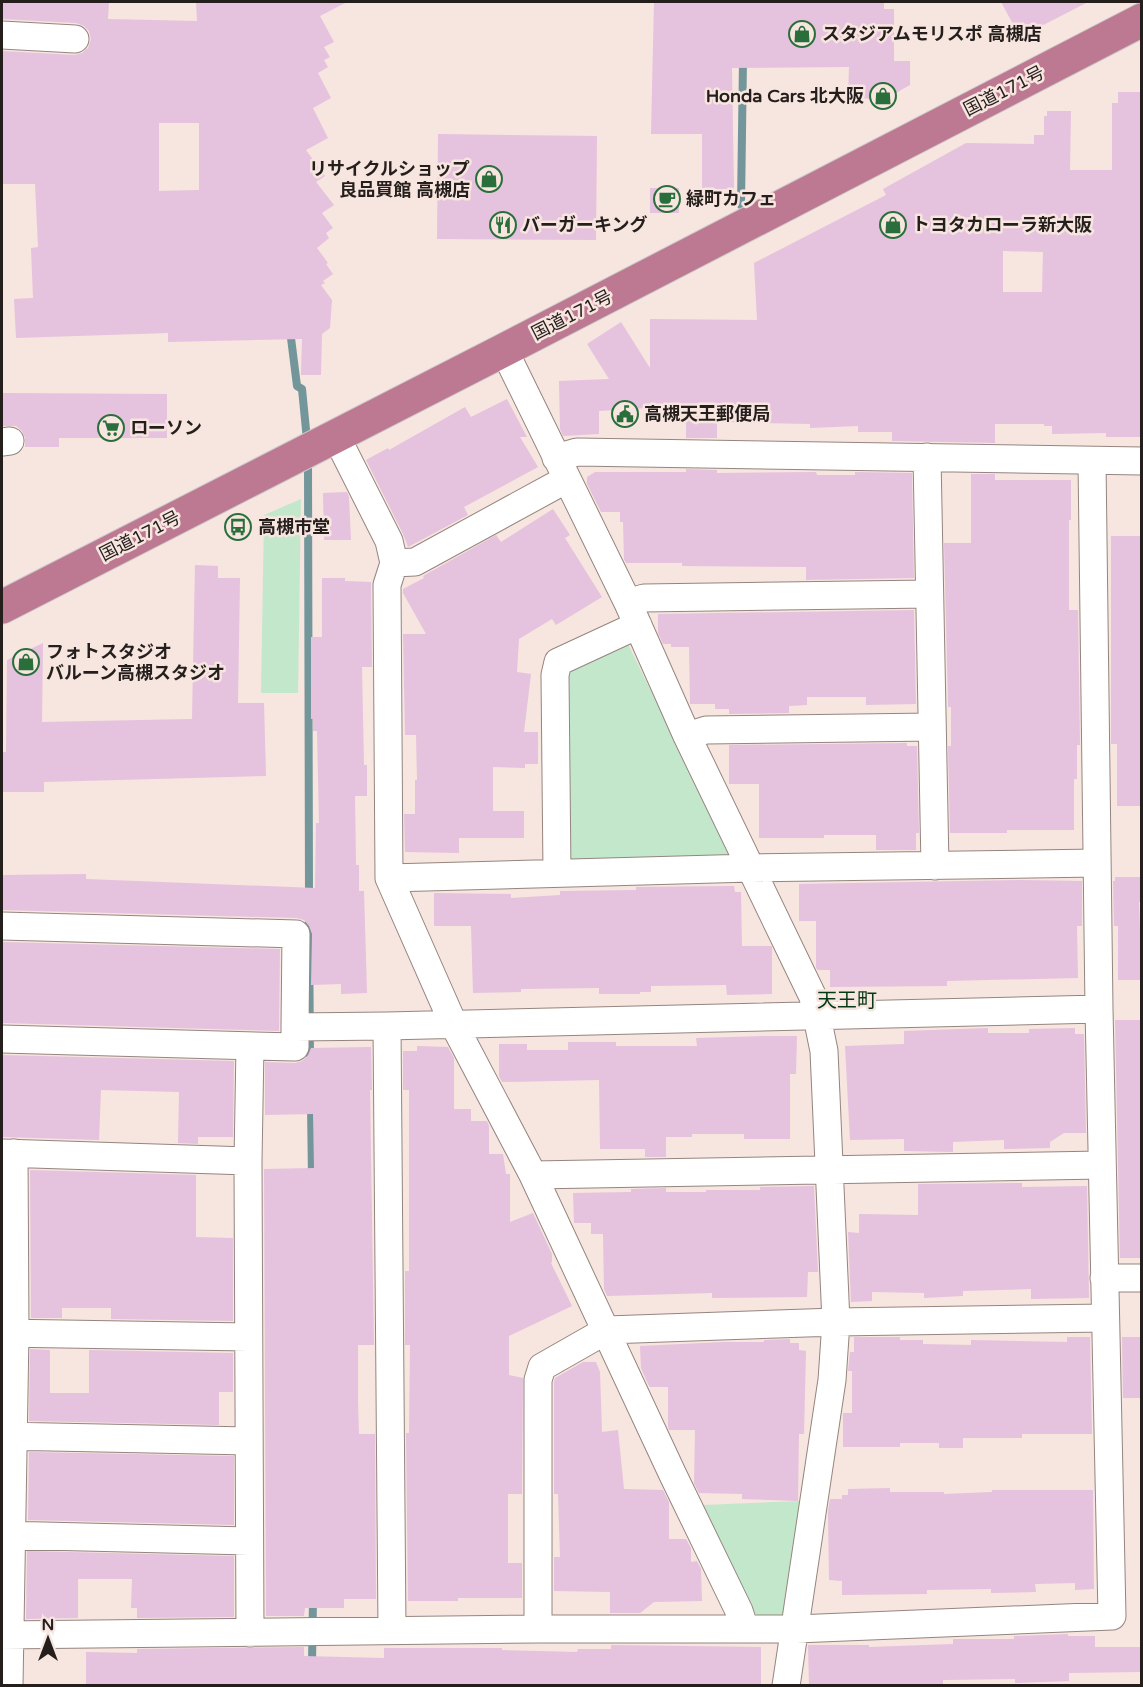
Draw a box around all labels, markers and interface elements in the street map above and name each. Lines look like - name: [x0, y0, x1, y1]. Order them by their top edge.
- shop icon: スタジアムモリスポ 高槻店: [787, 19, 817, 49]
- place label: スタジアムモリスポ 高槻店: [822, 23, 1041, 45]
- street label: 国道171号: [960, 61, 1048, 121]
- shop icon: Honda Cars 北大阪: [868, 81, 898, 111]
- place label: Honda Cars 北大阪: [706, 85, 864, 107]
- place label: リサイクルショップ 良品買館 高槻店: [309, 158, 470, 201]
- shop icon: リサイクルショップ 良品買館 高槻店: [474, 164, 504, 194]
- cafe icon: 緑町カフェ: [652, 184, 682, 214]
- place label: 緑町カフェ: [686, 188, 776, 210]
- restaurant icon: バーガーキング: [488, 210, 518, 240]
- shop icon: トヨタカローラ新大阪: [878, 210, 908, 240]
- place label: バーガーキング: [522, 214, 647, 236]
- place label: トヨタカローラ新大阪: [912, 214, 1092, 236]
- street label: 国道171号: [528, 285, 616, 345]
- public building icon: 高槻天王郵便局: [610, 399, 640, 429]
- place label: 高槻天王郵便局: [644, 403, 770, 425]
- supermarket icon: ローソン: [96, 413, 126, 443]
- place label: ローソン: [130, 417, 202, 439]
- street label: 国道171号: [96, 506, 184, 566]
- bus stop icon: 高槻市堂: [223, 512, 253, 542]
- place label: 高槻市堂: [258, 516, 330, 538]
- place label: フォトスタジオ バルーン高槻スタジオ: [46, 641, 225, 684]
- shop icon: フォトスタジオ バルーン高槻スタジオ: [11, 647, 41, 677]
- district label: 天王町: [817, 989, 877, 1013]
- north arrow: [18, 1609, 78, 1669]
- text: N: [42, 1615, 54, 1635]

